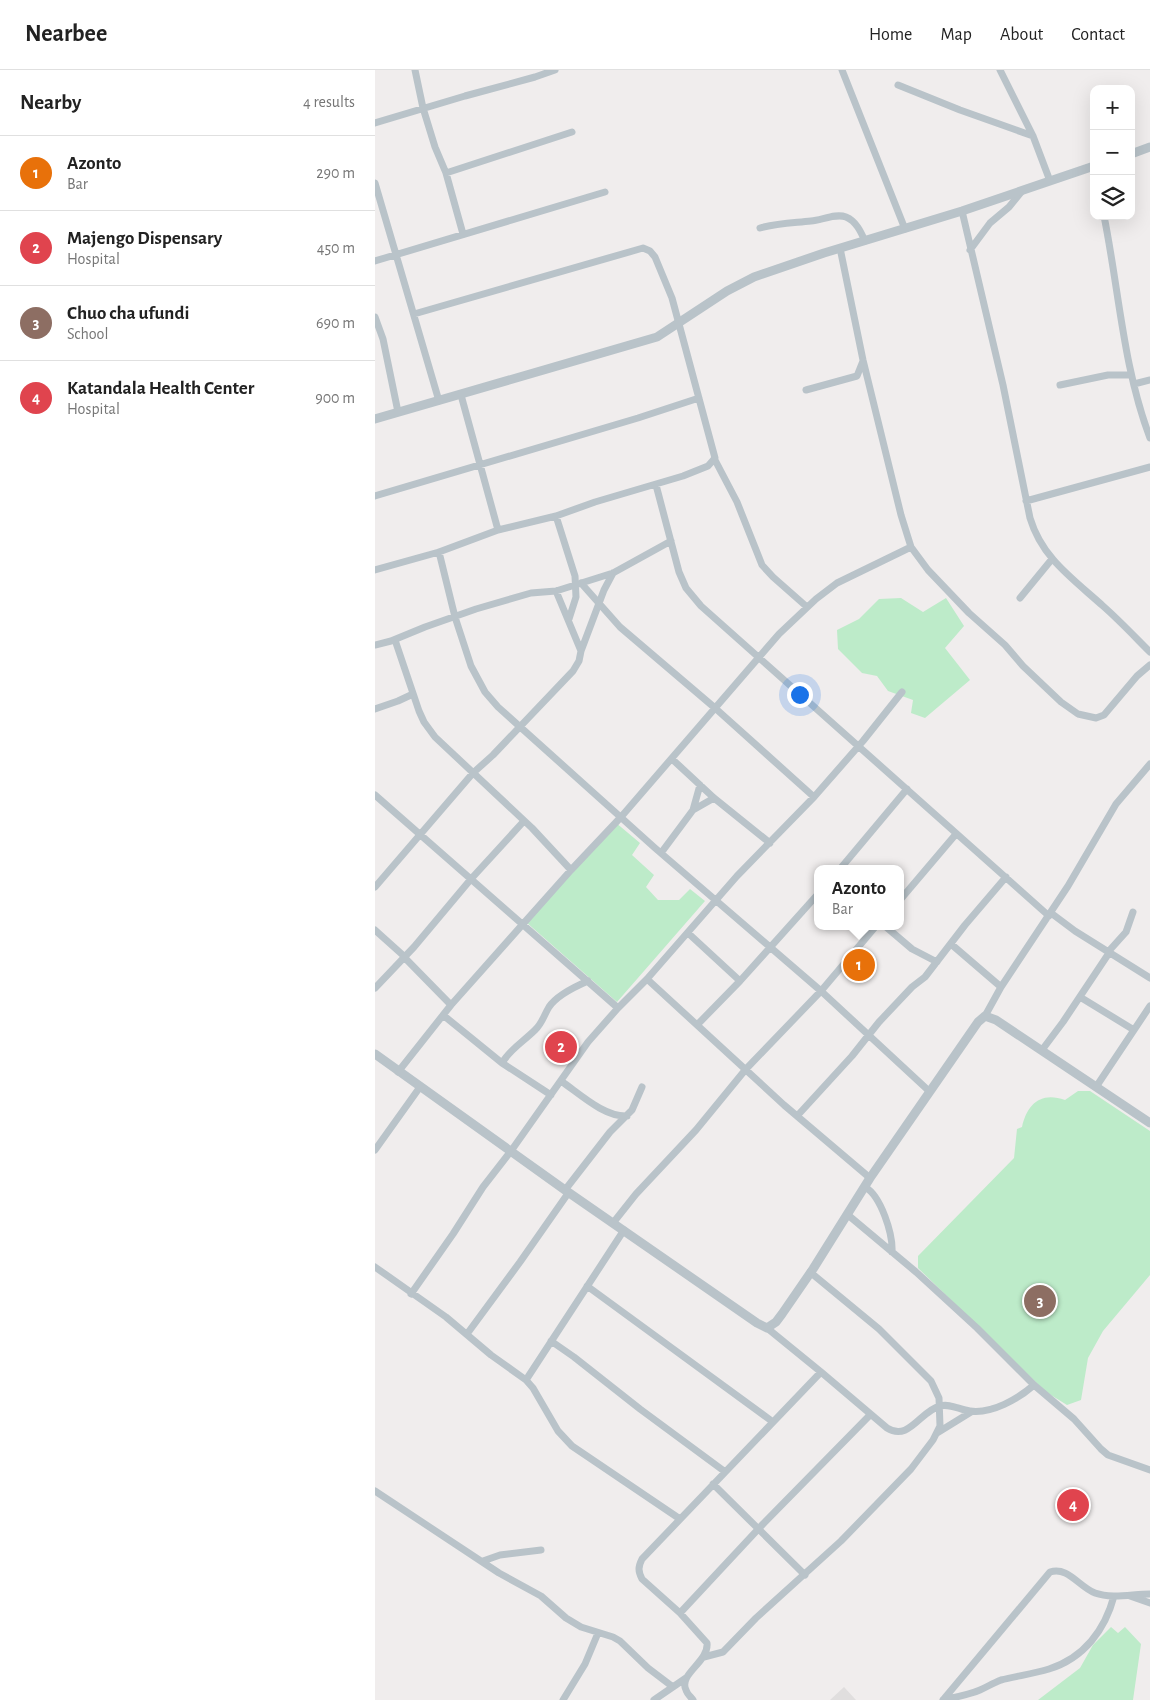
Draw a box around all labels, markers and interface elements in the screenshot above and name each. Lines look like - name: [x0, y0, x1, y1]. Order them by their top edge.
- text: Nearbee: [25, 22, 107, 46]
- text: Home: [869, 26, 912, 44]
- text: Map: [940, 26, 972, 44]
- text: About: [1000, 26, 1043, 44]
- text: Contact: [1071, 26, 1125, 44]
- map controls: [1090, 85, 1135, 220]
- button: +: [1090, 85, 1135, 130]
- text: Nearby: [20, 92, 81, 113]
- text: 4 results: [303, 94, 355, 110]
- button: −: [1090, 130, 1135, 175]
- text: Azonto: [67, 154, 121, 173]
- text: 1: [33, 165, 39, 181]
- text: 290 m: [316, 165, 355, 181]
- button: layers: [1090, 175, 1135, 220]
- text: Bar: [67, 176, 88, 192]
- text: Majengo Dispensary: [67, 229, 222, 248]
- text: 2: [32, 240, 40, 256]
- text: 450 m: [317, 240, 355, 256]
- text: Hospital: [67, 251, 120, 267]
- text: Chuo cha ufundi: [67, 304, 189, 323]
- text: 3: [33, 315, 39, 331]
- text: 690 m: [316, 315, 355, 331]
- text: School: [67, 326, 108, 342]
- text: Katandala Health Center: [67, 379, 254, 398]
- text: 4: [32, 390, 40, 406]
- text: 900 m: [315, 390, 355, 406]
- text: Hospital: [67, 401, 120, 417]
- your location: [787, 682, 813, 708]
- popup: [814, 865, 904, 930]
- text: Azonto: [832, 879, 886, 898]
- text: Bar: [832, 901, 853, 917]
- pin: 1: [843, 946, 875, 984]
- pin: 2: [545, 1028, 577, 1066]
- pin: 3: [1024, 1282, 1056, 1320]
- pin: 4: [1057, 1486, 1089, 1524]

